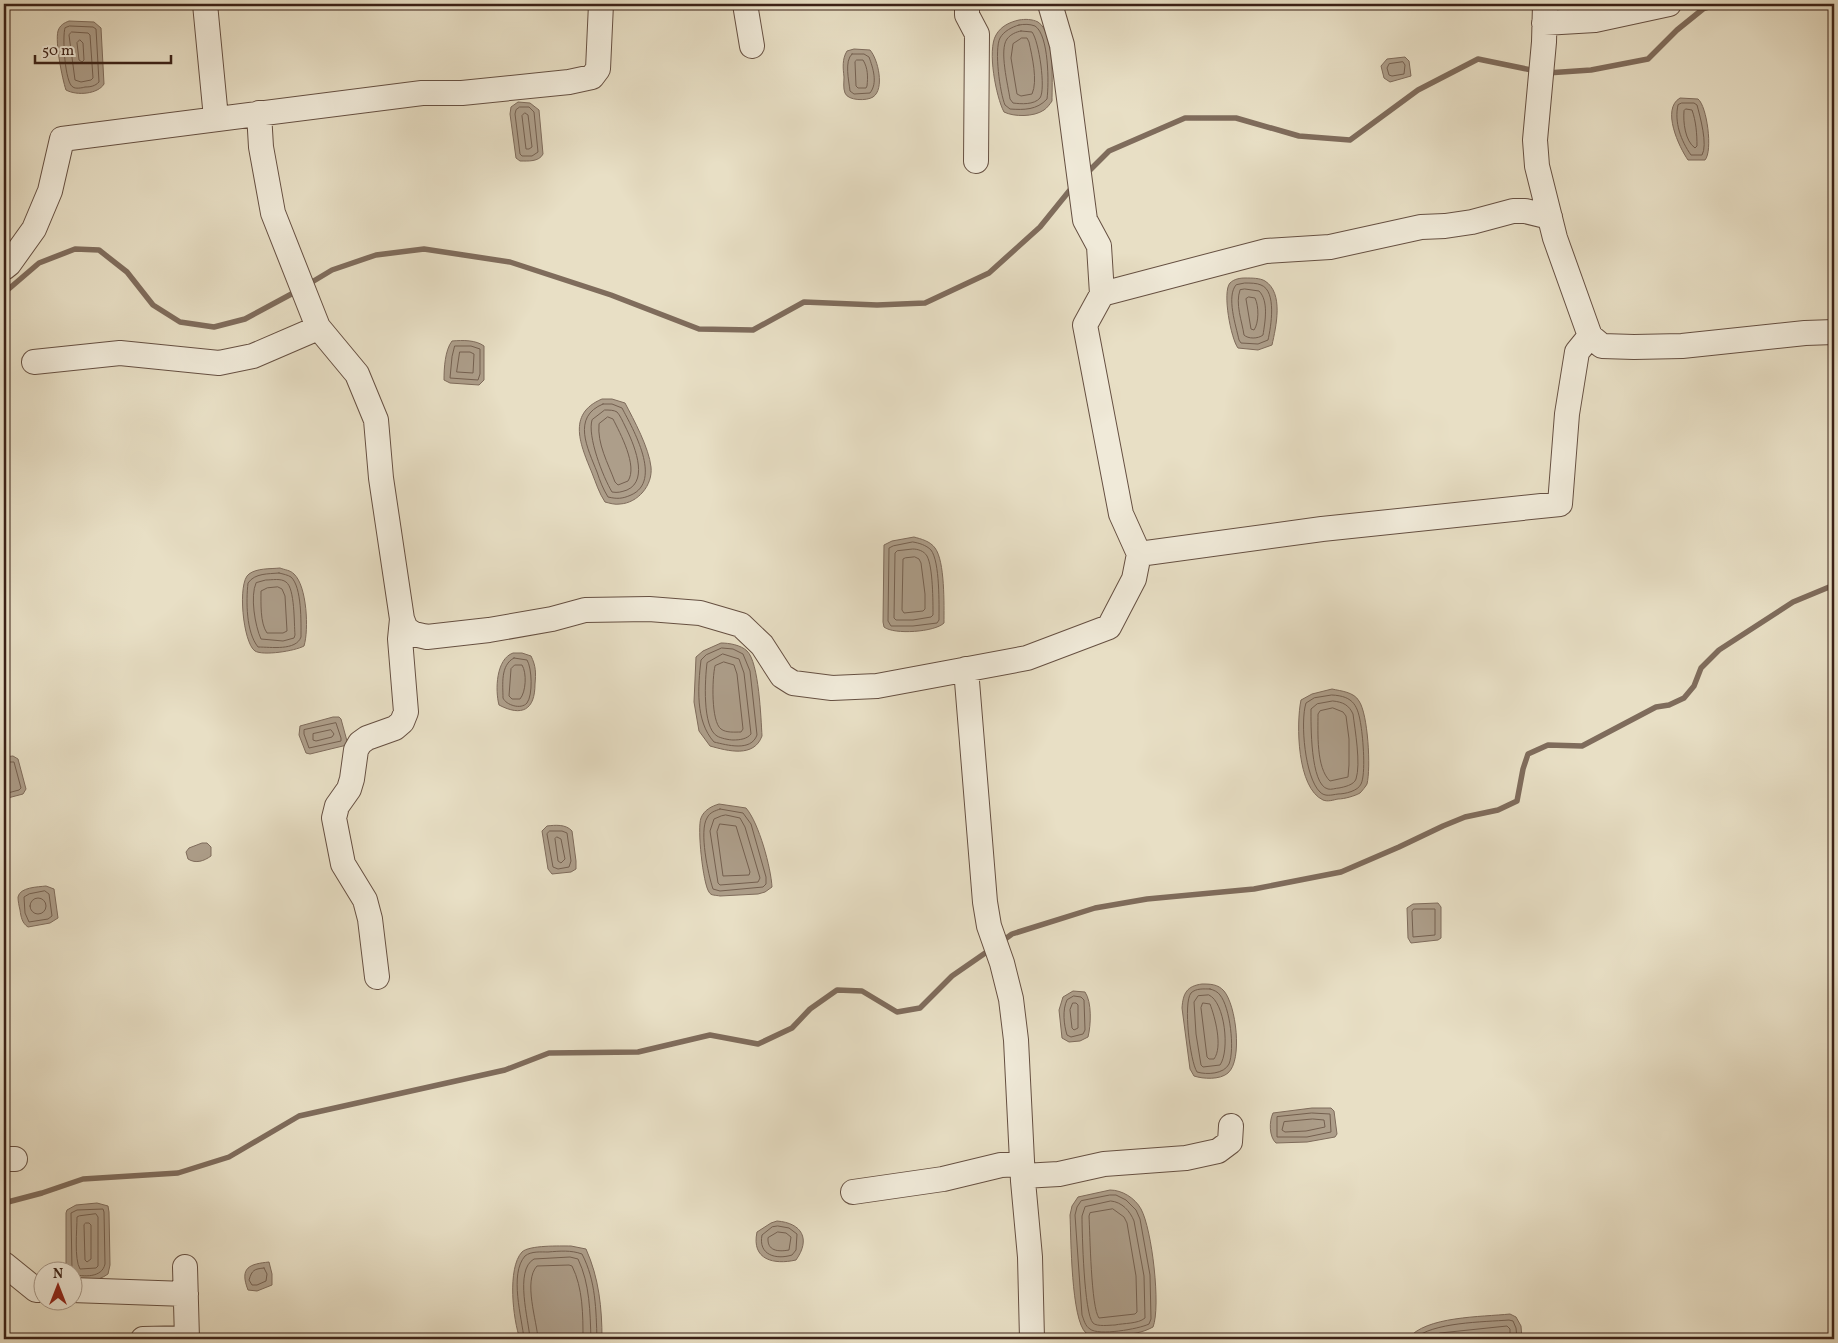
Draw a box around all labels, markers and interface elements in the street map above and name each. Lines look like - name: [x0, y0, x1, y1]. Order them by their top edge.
- scale bar: [35, 32, 171, 64]
- text: 50 m: [42, 41, 74, 62]
- north arrow: [32, 1260, 82, 1310]
- text: N: [53, 1265, 63, 1284]

